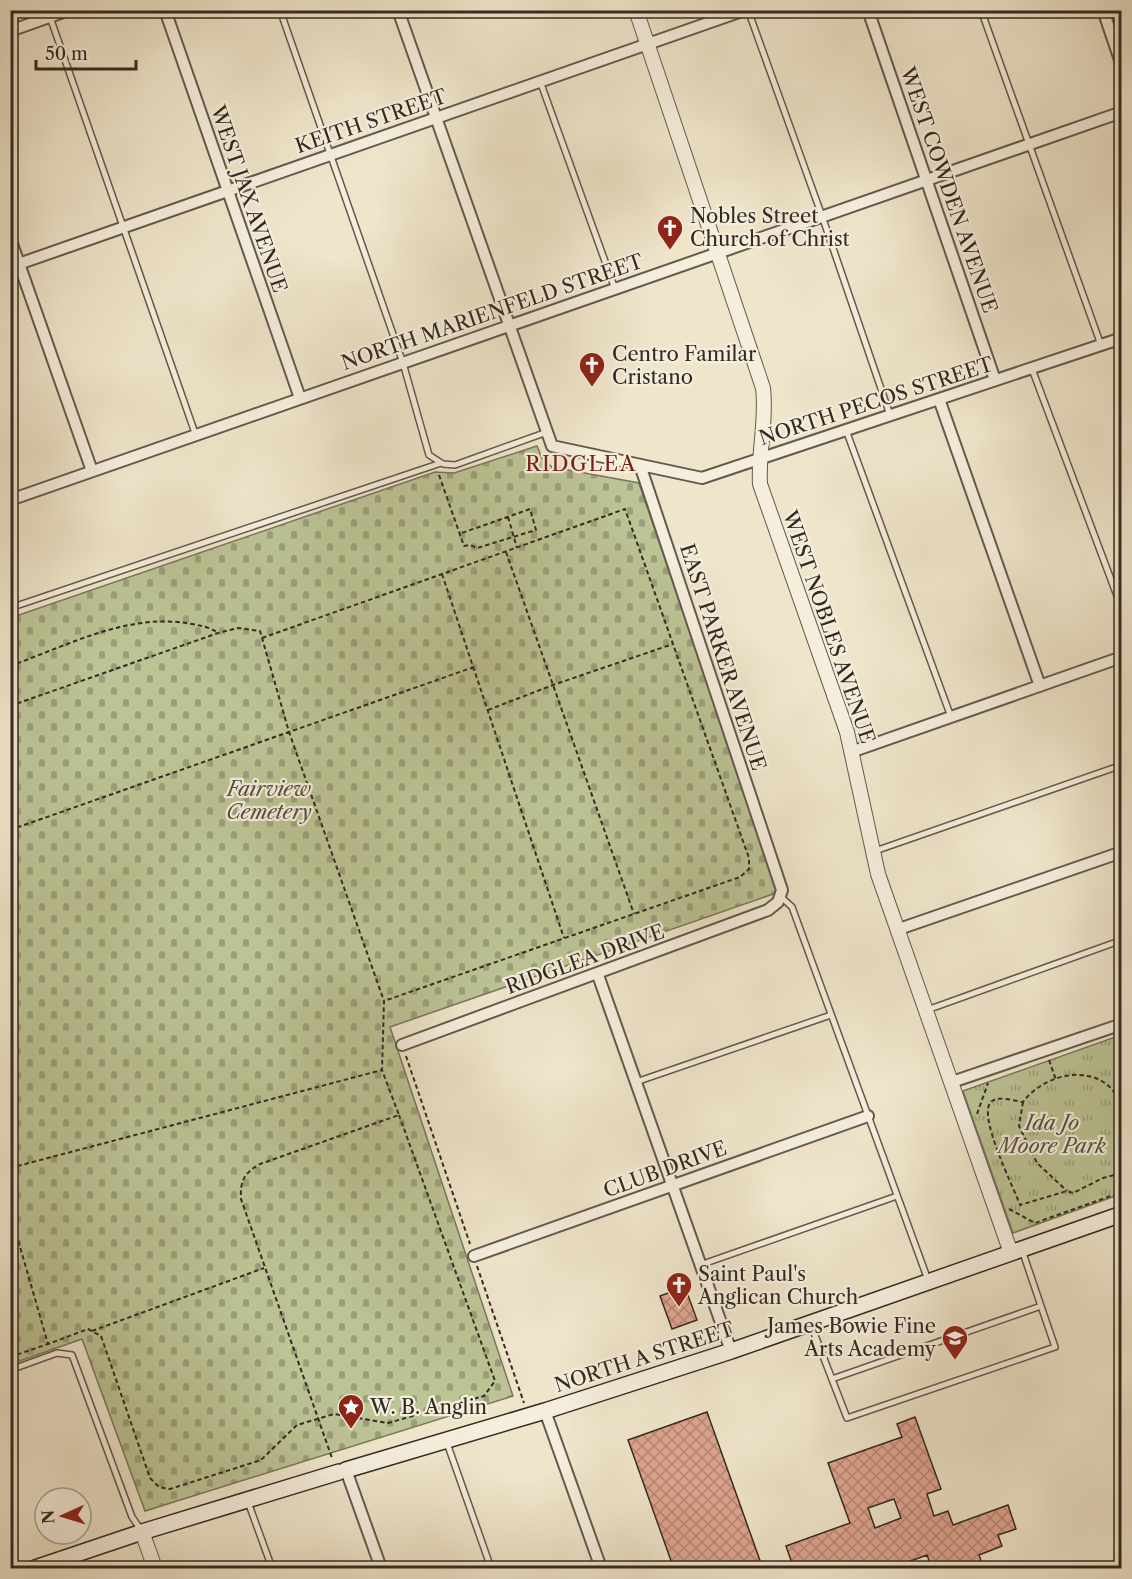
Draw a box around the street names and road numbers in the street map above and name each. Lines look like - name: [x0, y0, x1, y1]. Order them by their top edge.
- street label: WEST COWDEN AVENUE: [895, 63, 1002, 316]
- street label: KEITH STREET: [292, 84, 450, 158]
- street label: WEST JAX AVENUE: [205, 101, 292, 296]
- street label: NORTH MARIENFELD STREET: [338, 249, 646, 375]
- street label: NORTH PECOS STREET: [756, 352, 996, 450]
- street label: WEST NOBLES AVENUE: [778, 506, 880, 747]
- street label: EAST PARKER AVENUE: [675, 541, 771, 773]
- street label: RIDGLEA DRIVE: [502, 919, 668, 999]
- street label: CLUB DRIVE: [600, 1136, 730, 1202]
- street label: NORTH A STREET: [551, 1317, 737, 1397]

